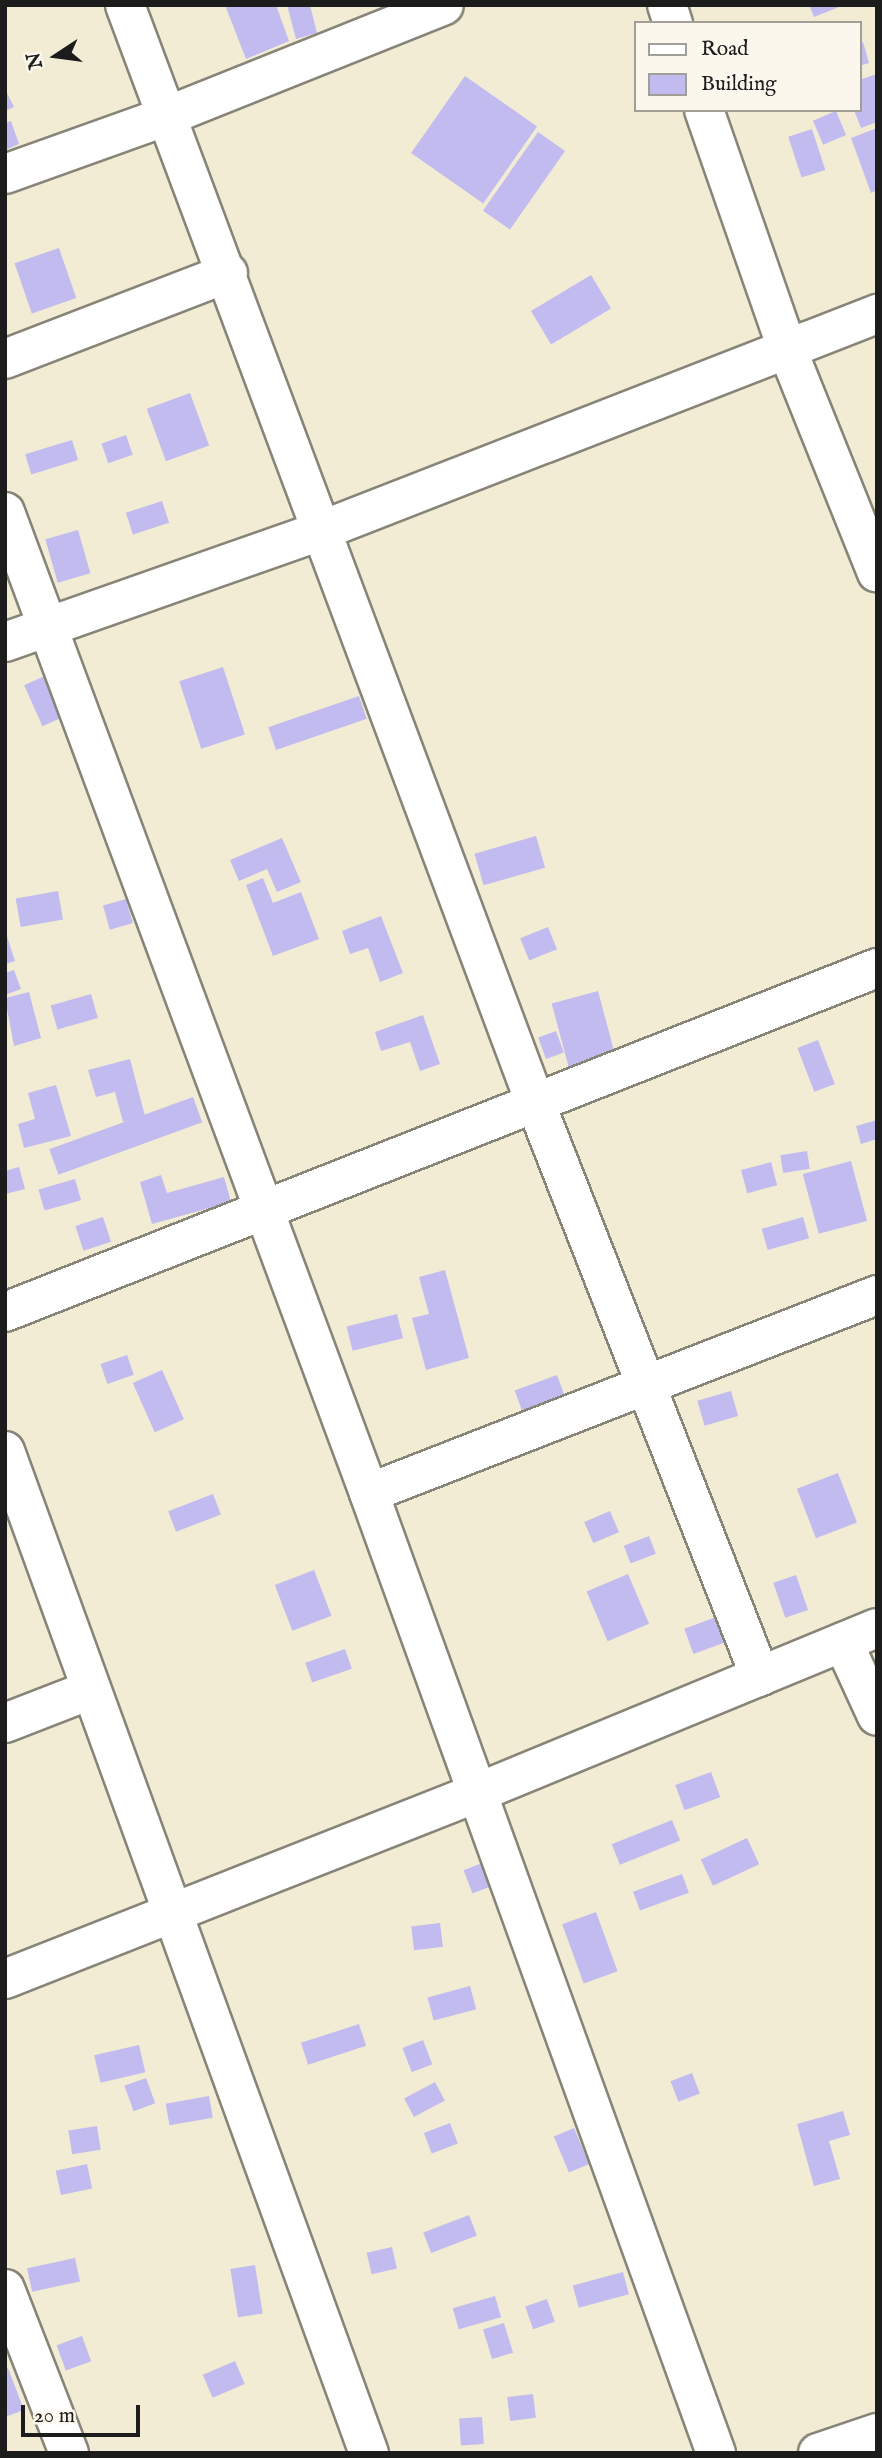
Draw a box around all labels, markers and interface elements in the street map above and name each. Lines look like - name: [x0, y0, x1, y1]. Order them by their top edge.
- north arrow: [21, 21, 91, 91]
- legend: [634, 21, 861, 112]
- text: Road: [701, 36, 748, 63]
- text: N: [22, 50, 49, 71]
- text: Building: [701, 71, 776, 98]
- scale bar: [24, 2392, 144, 2436]
- text: 20 m: [34, 2403, 75, 2430]

